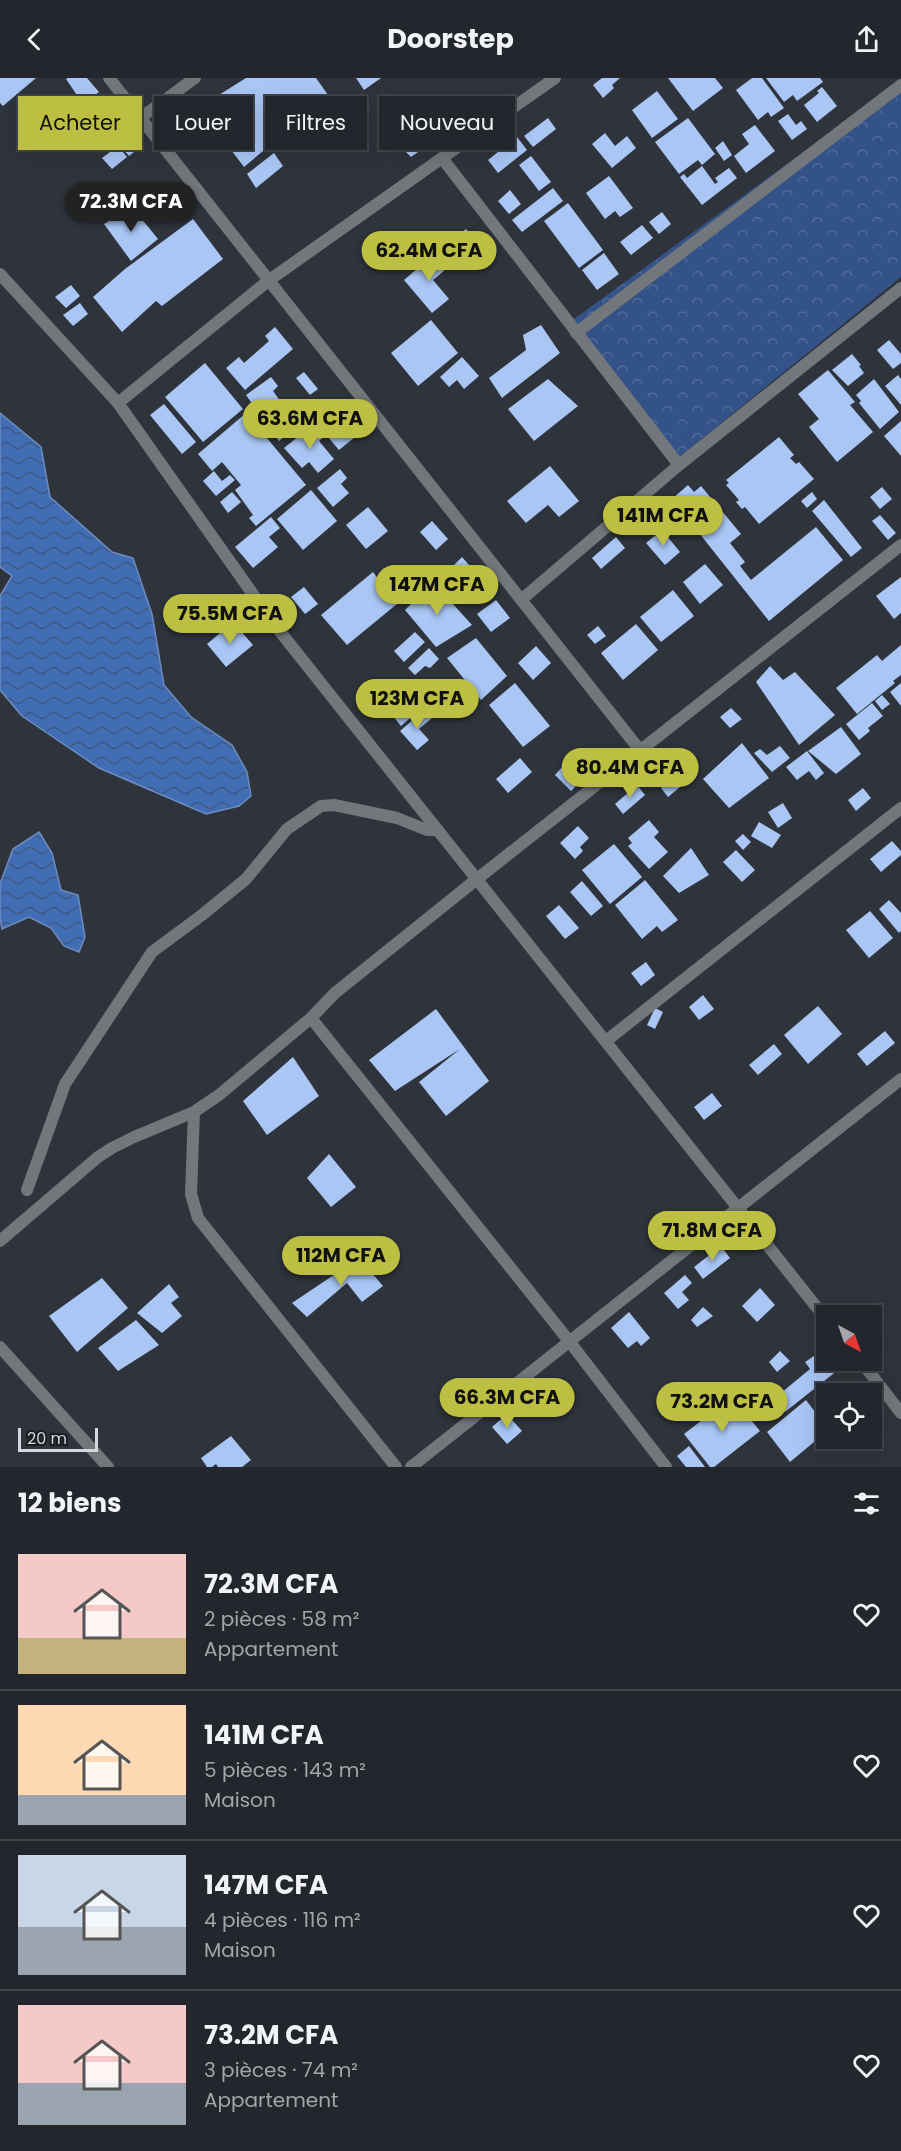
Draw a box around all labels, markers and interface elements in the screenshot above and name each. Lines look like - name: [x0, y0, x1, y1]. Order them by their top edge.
- text: Doorstep: [387, 20, 514, 57]
- icon: back: [18, 23, 51, 56]
- icon: share: [850, 23, 883, 56]
- chip: Acheter: [18, 96, 142, 150]
- chip: Louer: [154, 96, 253, 150]
- chip: Filtres: [265, 96, 367, 150]
- chip: Nouveau: [379, 96, 515, 150]
- pin: 72.3M CFA: [62, 182, 200, 233]
- text: 72.3M CFA: [79, 187, 183, 215]
- pin: 62.4M CFA: [360, 231, 498, 282]
- text: 62.4M CFA: [376, 236, 482, 264]
- pin: 63.6M CFA: [241, 399, 379, 450]
- text: 63.6M CFA: [257, 404, 363, 432]
- pin: 141M CFA: [601, 496, 725, 547]
- text: 141M CFA: [617, 501, 709, 529]
- pin: 147M CFA: [375, 565, 499, 616]
- text: 147M CFA: [389, 570, 485, 598]
- pin: 75.5M CFA: [161, 594, 299, 645]
- text: 75.5M CFA: [177, 599, 283, 627]
- pin: 123M CFA: [355, 679, 479, 730]
- text: 123M CFA: [370, 684, 464, 712]
- pin: 80.4M CFA: [561, 748, 699, 799]
- text: 80.4M CFA: [576, 753, 684, 781]
- pin: 71.8M CFA: [643, 1211, 781, 1262]
- text: 71.8M CFA: [662, 1216, 762, 1244]
- pin: 112M CFA: [279, 1236, 403, 1287]
- text: 112M CFA: [296, 1241, 386, 1269]
- north arrow: [816, 1305, 882, 1371]
- map controls: [816, 1305, 882, 1449]
- pin: 66.3M CFA: [438, 1378, 576, 1429]
- pin: 73.2M CFA: [653, 1382, 791, 1433]
- text: 66.3M CFA: [454, 1383, 560, 1411]
- button: locate: [816, 1383, 882, 1449]
- text: 73.2M CFA: [670, 1387, 774, 1415]
- scale bar: [18, 1425, 98, 1452]
- text: 20 m: [27, 1427, 67, 1450]
- text: 12 biens: [18, 1485, 122, 1521]
- icon: filters: [850, 1487, 883, 1520]
- text: 72.3M CFA: [204, 1566, 338, 1602]
- icon: home: [66, 1578, 138, 1650]
- icon: heart: [850, 1598, 883, 1631]
- text: 2 pièces · 58 m²: [204, 1605, 359, 1633]
- text: Appartement: [204, 1635, 338, 1663]
- text: 141M CFA: [204, 1717, 324, 1753]
- icon: home: [66, 1729, 138, 1801]
- icon: heart: [850, 1749, 883, 1782]
- text: 5 pièces · 143 m²: [204, 1756, 366, 1784]
- text: Maison: [204, 1786, 276, 1814]
- text: 147M CFA: [204, 1867, 328, 1903]
- icon: home: [66, 1879, 138, 1951]
- icon: heart: [850, 1899, 883, 1932]
- text: 4 pièces · 116 m²: [204, 1906, 361, 1934]
- text: Maison: [204, 1936, 276, 1964]
- text: 73.2M CFA: [204, 2017, 338, 2053]
- icon: home: [66, 2029, 138, 2101]
- icon: heart: [850, 2049, 883, 2082]
- text: 3 pièces · 74 m²: [204, 2056, 358, 2084]
- text: Appartement: [204, 2086, 338, 2114]

